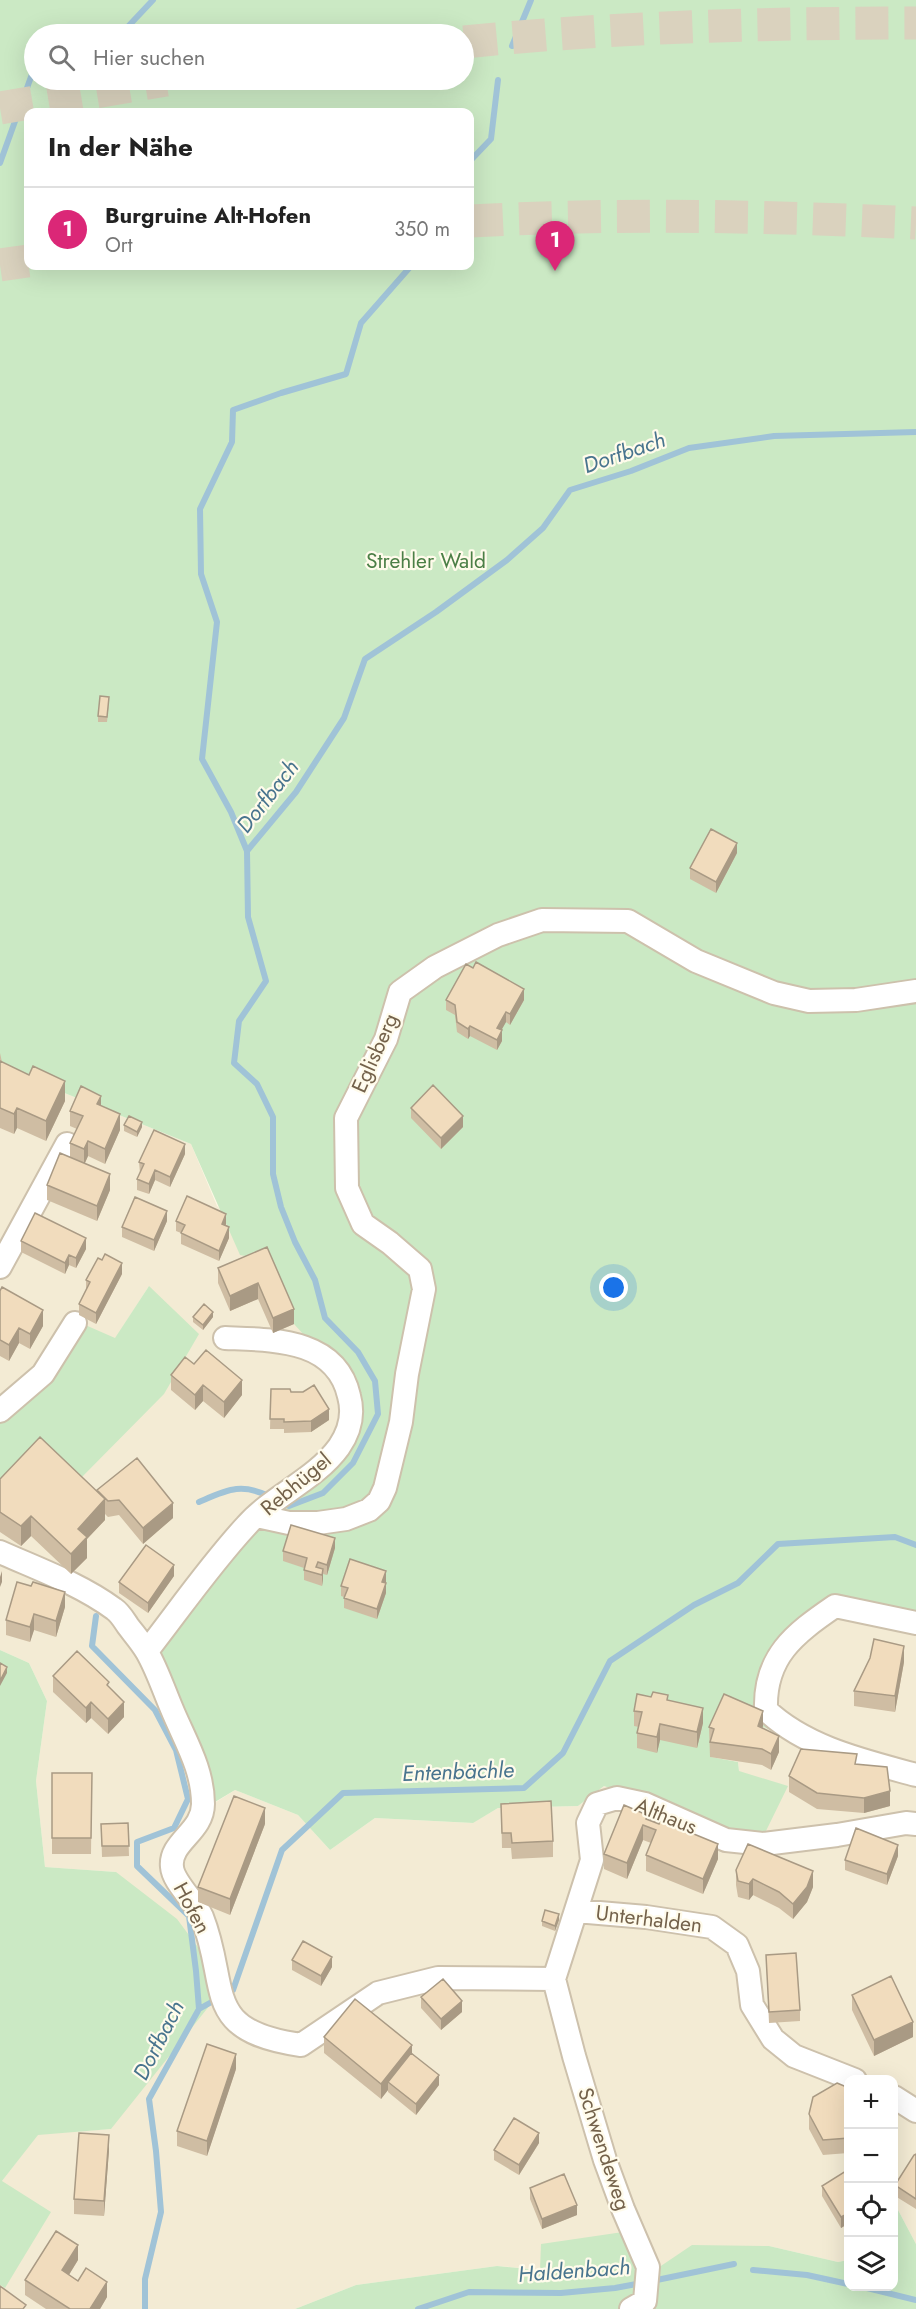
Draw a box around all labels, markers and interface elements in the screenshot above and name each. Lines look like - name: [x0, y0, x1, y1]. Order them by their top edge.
- search box: [24, 24, 474, 90]
- icon: search: [45, 41, 78, 74]
- text: Hier suchen: [93, 41, 205, 73]
- text: In der Nähe: [48, 128, 193, 166]
- text: Burgruine Alt-Hofen: [105, 199, 311, 231]
- text: 1: [62, 215, 73, 244]
- text: 350 m: [394, 215, 450, 244]
- pin: 1: [536, 222, 574, 271]
- text: Ort: [105, 231, 132, 260]
- water label: Dorfbach: [578, 423, 670, 481]
- park label: Strehler Wald: [366, 546, 486, 576]
- water label: Dorfbach: [228, 753, 306, 839]
- street label: Eglisberg: [344, 1009, 406, 1097]
- your location: [599, 1273, 628, 1302]
- street label: Rebhügel: [254, 1445, 338, 1523]
- water label: Entenbächle: [402, 1753, 514, 1789]
- street label: Althaus: [631, 1790, 701, 1842]
- street label: Hofen: [166, 1877, 218, 1939]
- street label: Unterhalden: [594, 1898, 704, 1940]
- water label: Dorfbach: [124, 1995, 192, 2085]
- map controls: [844, 2075, 898, 2291]
- button: +: [844, 2075, 898, 2129]
- street label: Schwendeweg: [570, 2084, 638, 2214]
- button: −: [844, 2129, 898, 2183]
- button: locate: [844, 2183, 898, 2237]
- button: layers: [844, 2237, 898, 2291]
- water label: Haldenbach: [517, 2250, 631, 2290]

